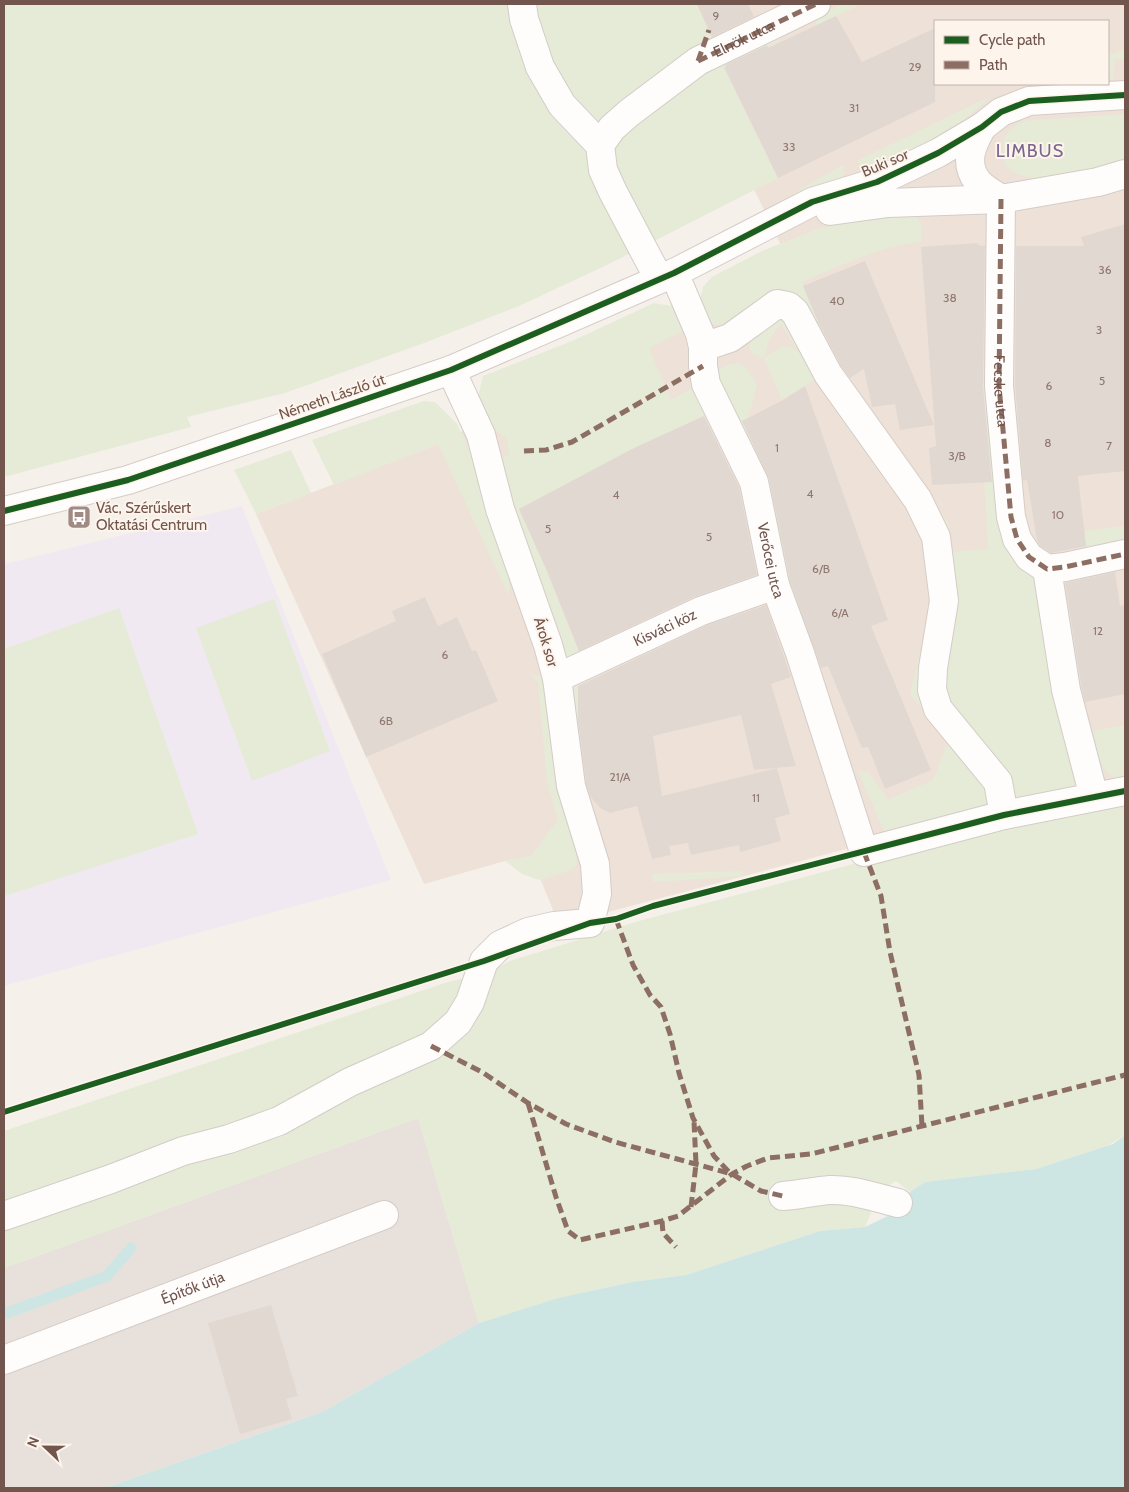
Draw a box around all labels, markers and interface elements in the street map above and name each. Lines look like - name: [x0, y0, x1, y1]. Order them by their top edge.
- house number: 9: [713, 8, 720, 23]
- street label: Elnök utca: [711, 16, 778, 61]
- legend: [934, 20, 1109, 85]
- text: Cycle path: [979, 31, 1045, 49]
- text: Path: [979, 56, 1008, 74]
- house number: 29: [908, 59, 922, 74]
- house number: 31: [849, 100, 859, 115]
- house number: 33: [783, 139, 795, 154]
- district label: LIMBUS: [996, 140, 1064, 162]
- street label: Buki sor: [859, 145, 911, 181]
- house number: 36: [1098, 262, 1112, 277]
- house number: 38: [943, 290, 957, 305]
- house number: 40: [829, 293, 845, 308]
- house number: 3: [1096, 322, 1102, 337]
- street label: Fecske utca: [990, 355, 1012, 429]
- street label: Németh László út: [276, 370, 388, 424]
- house number: 5: [1099, 373, 1105, 388]
- house number: 6: [1046, 378, 1053, 393]
- house number: 8: [1044, 435, 1052, 450]
- house number: 7: [1106, 438, 1112, 453]
- house number: 1: [775, 440, 779, 455]
- house number: 3/B: [948, 448, 966, 463]
- house number: 4: [807, 486, 814, 501]
- house number: 4: [613, 487, 620, 502]
- place label: Vác, Szérűskert Oktatási Centrum: [96, 499, 207, 534]
- bus stop icon: Vác, Szérűskert Oktatási Centrum: [66, 504, 92, 530]
- house number: 10: [1052, 507, 1064, 522]
- house number: 5: [545, 521, 551, 536]
- street label: Verőcei utca: [753, 521, 788, 601]
- house number: 5: [706, 529, 712, 544]
- house number: 6/B: [812, 561, 830, 576]
- street label: Kisváci köz: [630, 605, 699, 650]
- house number: 6/A: [831, 605, 849, 620]
- street label: Árok sor: [530, 615, 563, 669]
- house number: 12: [1093, 623, 1103, 638]
- house number: 6: [442, 647, 449, 662]
- house number: 6B: [379, 713, 393, 728]
- house number: 21/A: [610, 769, 631, 784]
- house number: 11: [752, 790, 760, 805]
- street label: Építők útja: [158, 1267, 228, 1308]
- north arrow: [20, 1422, 70, 1472]
- text: N: [23, 1434, 43, 1450]

